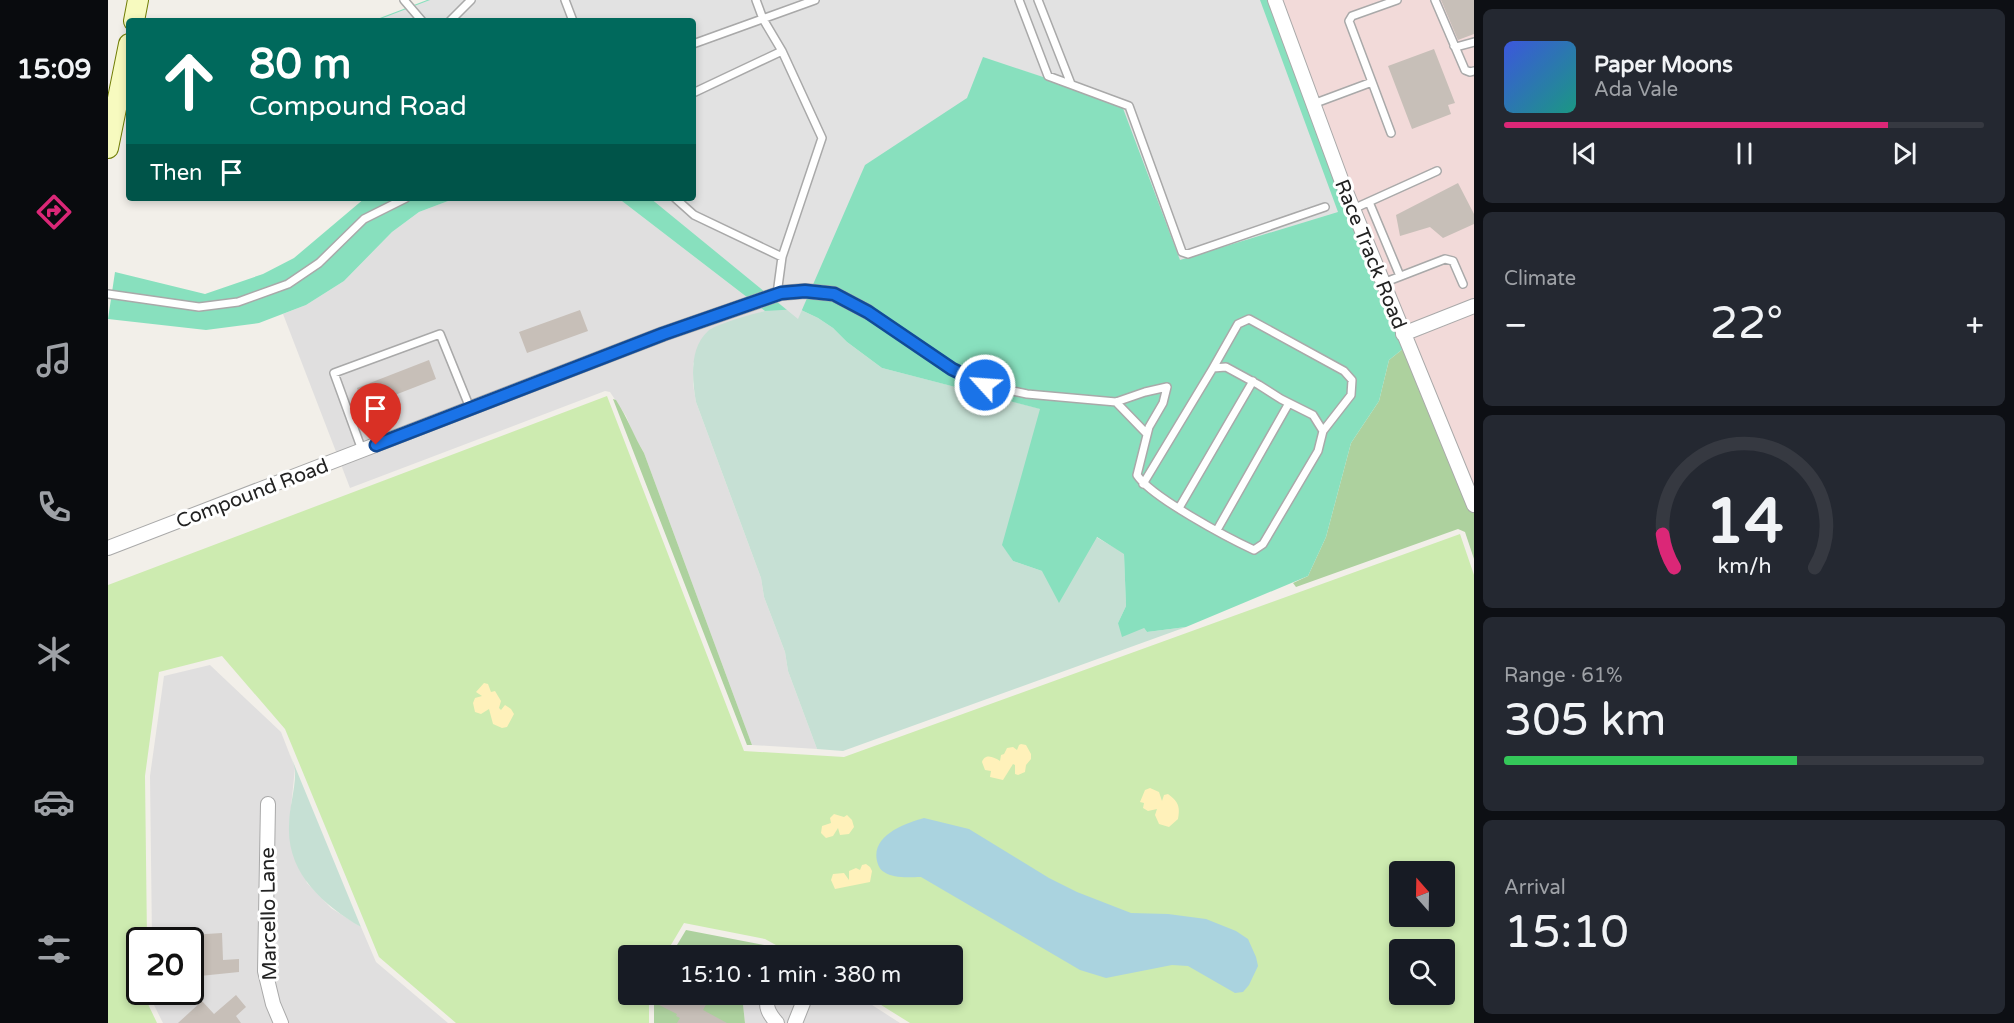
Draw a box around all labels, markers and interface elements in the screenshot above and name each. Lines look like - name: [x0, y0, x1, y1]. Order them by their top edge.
- text: 80 m: [249, 39, 351, 90]
- icon: ahead: [150, 42, 228, 120]
- text: Paper Moons: [1594, 52, 1733, 78]
- text: 15:09: [17, 53, 91, 86]
- text: Ada Vale: [1594, 78, 1678, 102]
- text: Compound Road: [249, 90, 467, 123]
- icon: previous: [1568, 137, 1601, 170]
- icon: pause: [1728, 137, 1761, 170]
- icon: next: [1888, 137, 1921, 170]
- icon: arrive: [215, 156, 248, 189]
- text: Then: [150, 160, 203, 186]
- street label: Race Track Road: [1329, 176, 1411, 333]
- icon: directions: [33, 191, 75, 233]
- text: Climate: [1504, 267, 1576, 291]
- text: 22°: [1710, 297, 1783, 351]
- text: −: [1504, 306, 1528, 345]
- text: +: [1965, 306, 1984, 345]
- icon: music: [33, 339, 75, 381]
- position arrow: [953, 353, 1017, 417]
- pin: [350, 383, 401, 445]
- icon: arrive: [359, 392, 392, 425]
- street label: Compound Road: [173, 454, 332, 534]
- icon: phone: [33, 486, 75, 528]
- text: 14: [1705, 486, 1783, 561]
- text: km/h: [1717, 554, 1771, 580]
- icon: climate: [33, 633, 75, 675]
- text: Range · 61%: [1504, 664, 1623, 688]
- text: 305 km: [1504, 694, 1666, 748]
- icon: car: [33, 781, 75, 823]
- street label: Marcello Lane: [256, 847, 282, 981]
- north arrow: [1389, 861, 1455, 927]
- map controls: [1389, 861, 1455, 1005]
- text: Arrival: [1504, 876, 1566, 900]
- text: 15:10: [1504, 906, 1629, 960]
- speed limit sign: 20: [126, 927, 204, 1005]
- icon: filters: [33, 928, 75, 970]
- button: search: [1389, 939, 1455, 1005]
- text: 15:10 · 1 min · 380 m: [680, 962, 901, 988]

